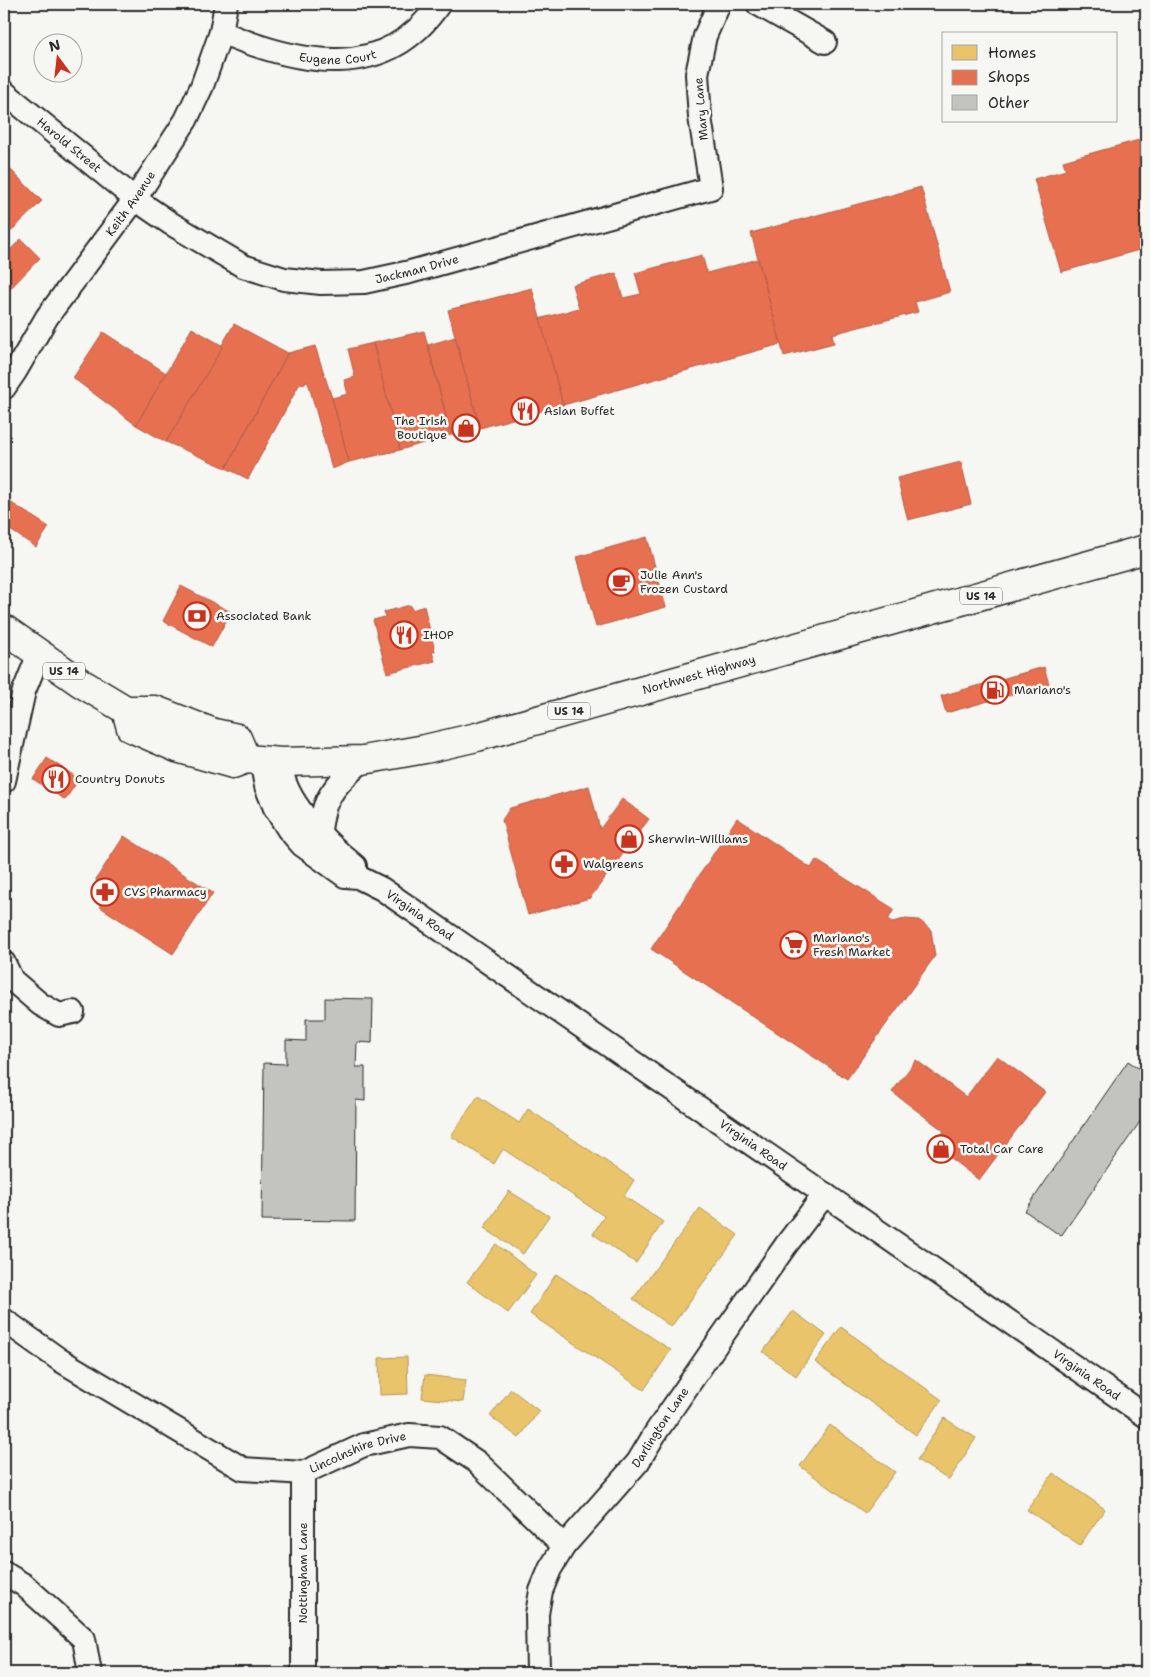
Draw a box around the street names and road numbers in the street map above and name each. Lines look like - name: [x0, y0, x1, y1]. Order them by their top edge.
- street label: Eugene Court: [298, 46, 378, 68]
- street label: Mary Lane: [690, 77, 712, 141]
- street label: Harold Street: [34, 114, 105, 176]
- street label: Keith Avenue: [102, 168, 159, 239]
- street label: Jackman Drive: [374, 251, 461, 287]
- road number: US 14: [960, 588, 1002, 604]
- street label: Northwest Highway: [641, 651, 757, 698]
- road number: US 14: [43, 662, 85, 679]
- road number: US 14: [548, 702, 590, 719]
- street label: Virginia Road: [383, 886, 457, 944]
- street label: Virginia Road: [716, 1116, 791, 1174]
- street label: Virginia Road: [1049, 1346, 1124, 1404]
- street label: Darlington Lane: [628, 1384, 693, 1471]
- street label: Lincolnshire Drive: [307, 1428, 408, 1477]
- street label: Nottingham Lane: [295, 1522, 311, 1624]

